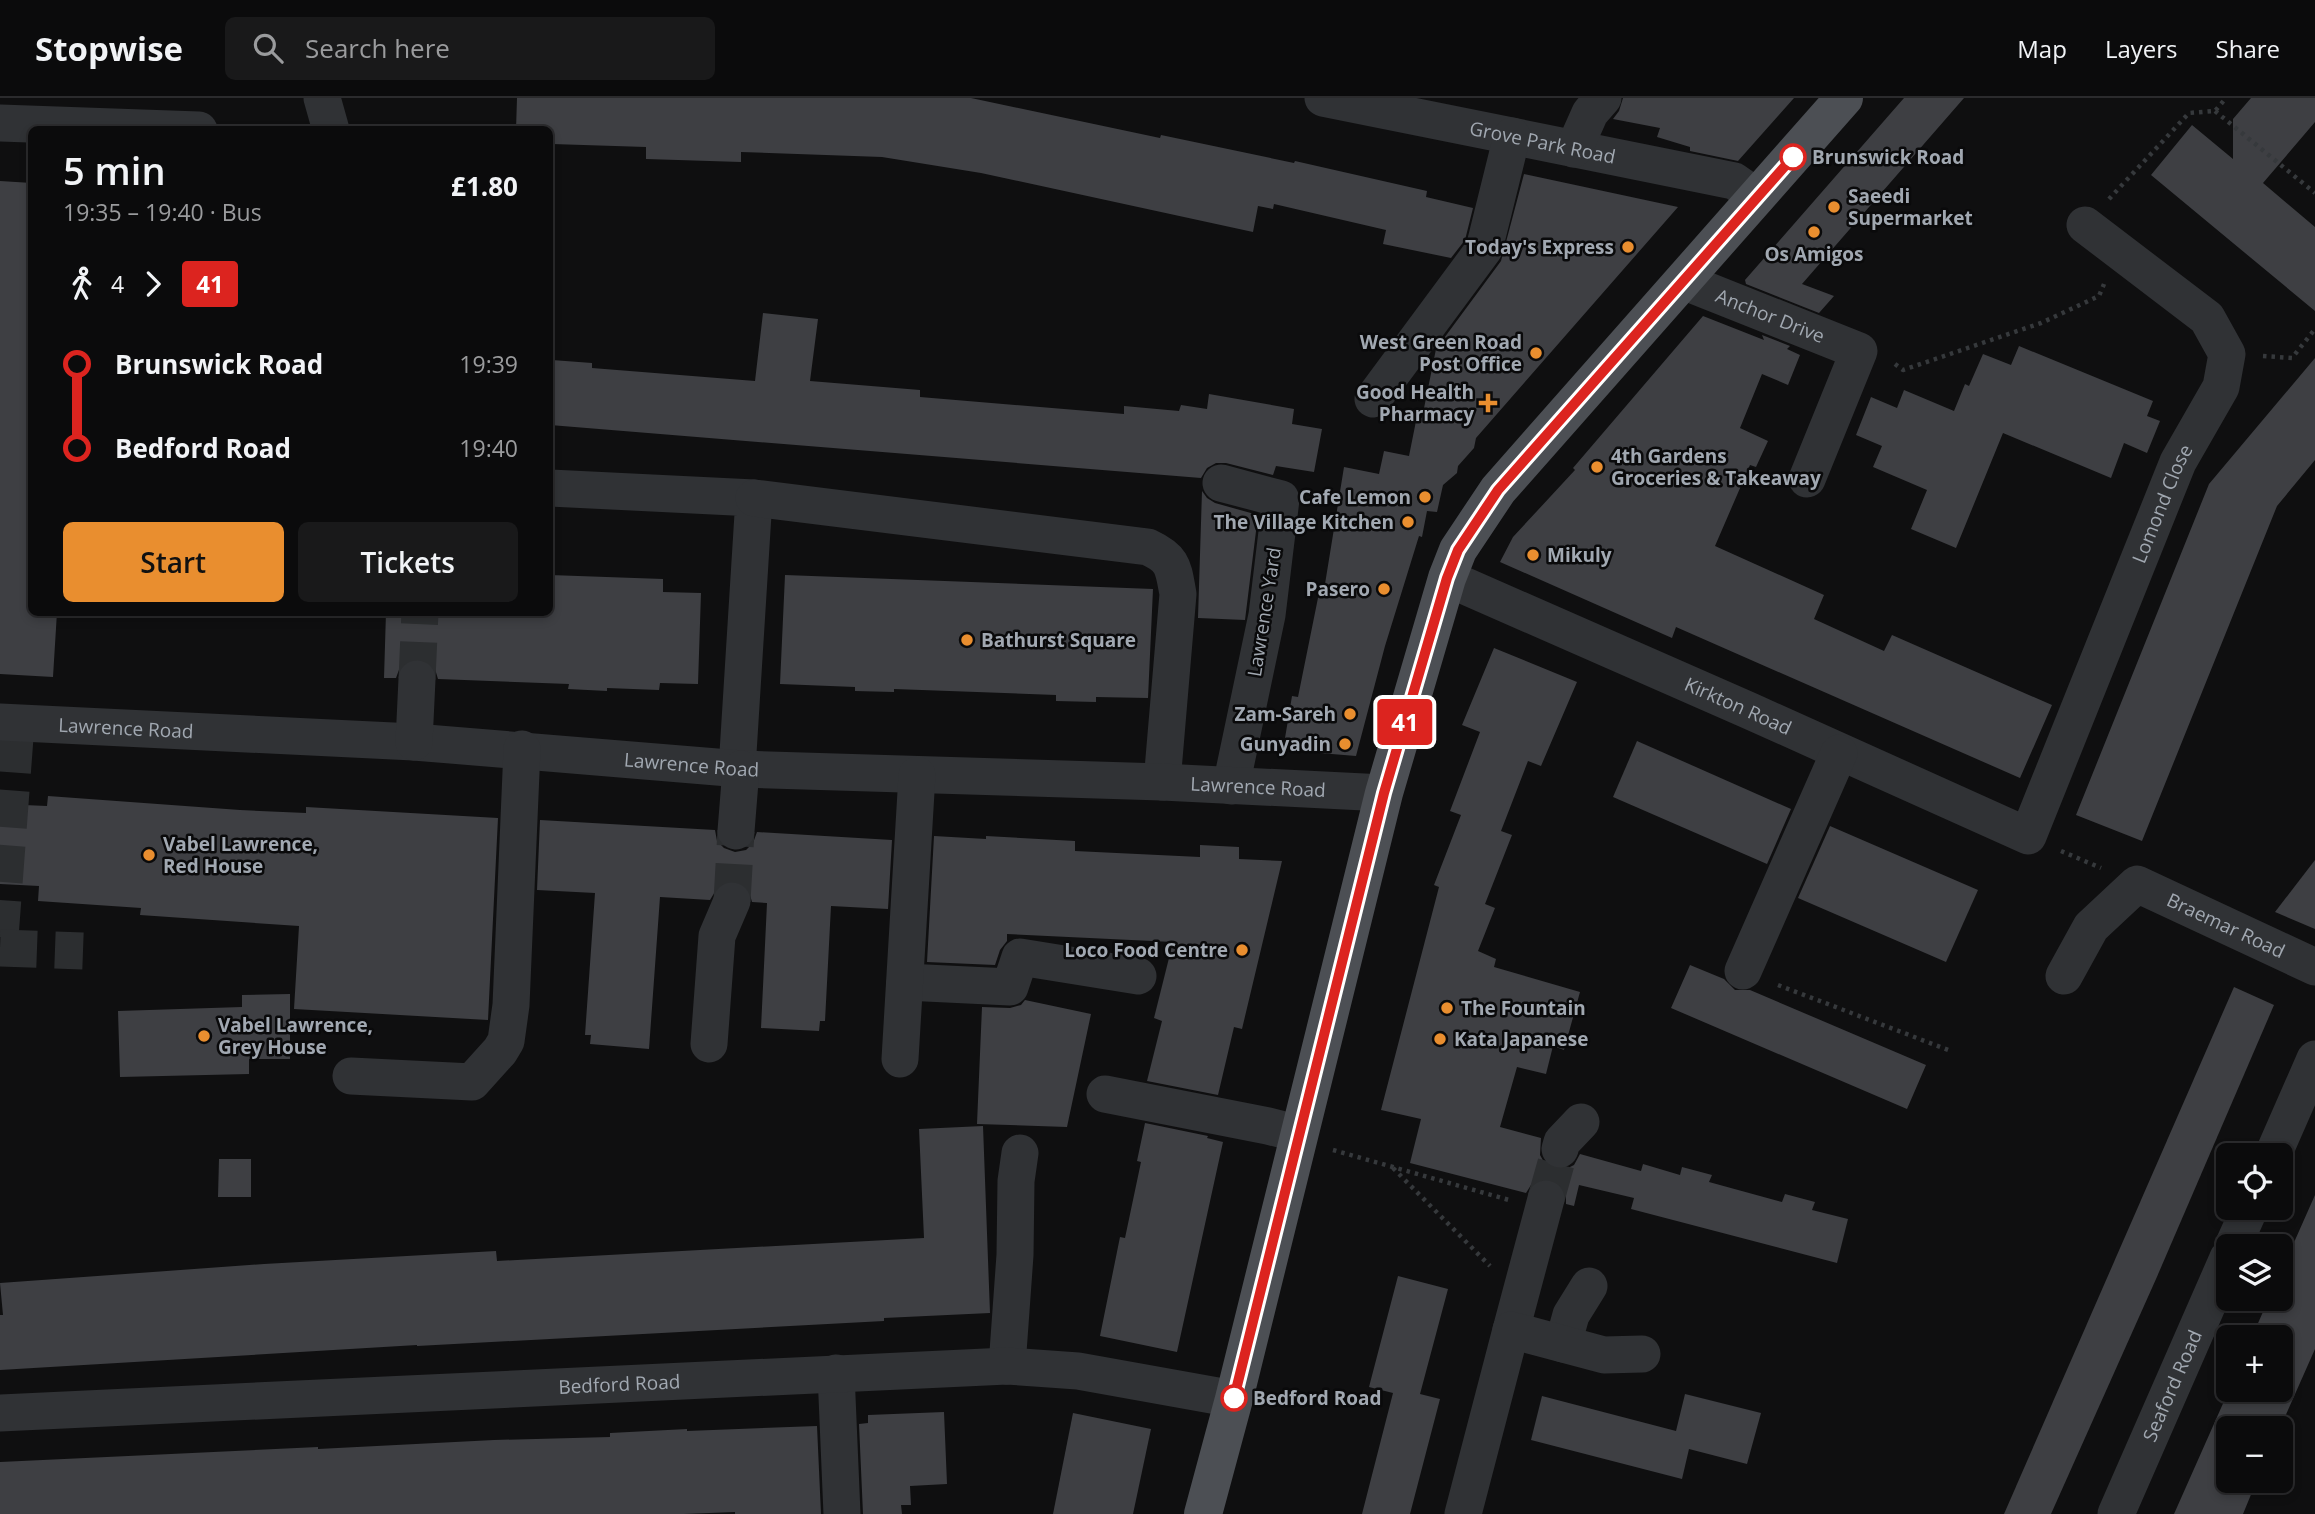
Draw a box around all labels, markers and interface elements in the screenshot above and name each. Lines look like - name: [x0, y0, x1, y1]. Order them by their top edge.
- search box: [225, 17, 715, 80]
- text: Stopwise: [35, 26, 183, 71]
- icon: search: [249, 29, 287, 67]
- text: Search here: [305, 30, 450, 66]
- text: Map: [2017, 32, 2067, 65]
- text: Layers: [2105, 32, 2178, 65]
- text: Share: [2216, 32, 2280, 65]
- street label: Grove Park Road: [1467, 115, 1618, 170]
- text: 5 min: [63, 144, 166, 196]
- marker: Brunswick Road: [1780, 144, 1806, 170]
- place label: Brunswick Road: [1812, 144, 1964, 170]
- text: £1.80: [451, 168, 518, 204]
- place label: Saeedi Supermarket: [1848, 183, 1973, 231]
- text: 19:35 – 19:40 · Bus: [63, 196, 262, 228]
- marker: Saeedi Supermarket: [1826, 199, 1842, 215]
- marker: Os Amigos: [1806, 224, 1822, 240]
- place label: Today's Express: [1465, 234, 1614, 260]
- marker: Today's Express: [1620, 239, 1636, 255]
- place label: Os Amigos: [1764, 241, 1864, 267]
- icon: walk: [63, 265, 101, 303]
- icon: forward: [134, 265, 172, 303]
- text: 41: [196, 267, 224, 300]
- text: 4: [111, 268, 124, 300]
- street label: Anchor Drive: [1712, 282, 1829, 349]
- place label: West Green Road Post Office: [1360, 329, 1522, 377]
- marker: West Green Road Post Office: [1528, 345, 1544, 361]
- text: Brunswick Road: [115, 346, 323, 382]
- text: 19:39: [459, 348, 518, 380]
- place label: Good Health Pharmacy: [1356, 379, 1474, 427]
- marker: Good Health Pharmacy: [1480, 395, 1496, 411]
- text: Bedford Road: [115, 430, 291, 466]
- text: 19:40: [459, 432, 518, 464]
- street label: Lomond Close: [2126, 439, 2199, 567]
- place label: 4th Gardens Groceries & Takeaway: [1611, 443, 1821, 491]
- marker: 4th Gardens Groceries & Takeaway: [1589, 459, 1605, 475]
- place label: Cafe Lemon: [1299, 484, 1411, 510]
- marker: Cafe Lemon: [1417, 489, 1433, 505]
- place label: The Village Kitchen: [1214, 509, 1394, 535]
- marker: The Village Kitchen: [1400, 514, 1416, 530]
- button: Start: [63, 522, 284, 602]
- button: Tickets: [298, 522, 518, 602]
- place label: Mikuly: [1547, 542, 1612, 568]
- street label: Lawrence Yard: [1241, 545, 1287, 679]
- marker: Mikuly: [1525, 547, 1541, 563]
- place label: Pasero: [1306, 576, 1370, 602]
- marker: Pasero: [1376, 581, 1392, 597]
- place label: Bathurst Square: [981, 627, 1136, 653]
- marker: Bathurst Square: [959, 632, 975, 648]
- street label: Kirkton Road: [1681, 671, 1796, 741]
- line badge: 41: [1374, 699, 1436, 745]
- place label: Zam-Sareh: [1234, 701, 1336, 727]
- text: 41: [1391, 705, 1419, 738]
- marker: Zam-Sareh: [1342, 706, 1358, 722]
- street label: Lawrence Road: [58, 712, 194, 744]
- place label: Gunyadin: [1240, 731, 1331, 757]
- marker: Gunyadin: [1337, 736, 1353, 752]
- street label: Lawrence Road: [623, 746, 759, 783]
- street label: Lawrence Road: [1190, 770, 1326, 803]
- place label: Vabel Lawrence, Red House: [163, 831, 318, 879]
- marker: Vabel Lawrence, Red House: [141, 847, 157, 863]
- street label: Braemar Road: [2163, 887, 2289, 964]
- place label: Loco Food Centre: [1064, 937, 1228, 963]
- marker: Loco Food Centre: [1234, 942, 1250, 958]
- place label: The Fountain: [1461, 995, 1586, 1021]
- marker: The Fountain: [1439, 1000, 1455, 1016]
- place label: Vabel Lawrence, Grey House: [218, 1012, 373, 1060]
- place label: Kata Japanese: [1454, 1026, 1588, 1052]
- marker: Vabel Lawrence, Grey House: [196, 1028, 212, 1044]
- marker: Kata Japanese: [1432, 1031, 1448, 1047]
- map controls: [2216, 1143, 2293, 1493]
- button: locate: [2216, 1143, 2293, 1220]
- button: layers: [2216, 1234, 2293, 1311]
- button: +: [2216, 1325, 2293, 1402]
- street label: Seaford Road: [2136, 1326, 2208, 1446]
- street label: Bedford Road: [558, 1368, 681, 1400]
- marker: Bedford Road: [1221, 1385, 1247, 1411]
- place label: Bedford Road: [1253, 1385, 1382, 1411]
- button: −: [2216, 1416, 2293, 1493]

